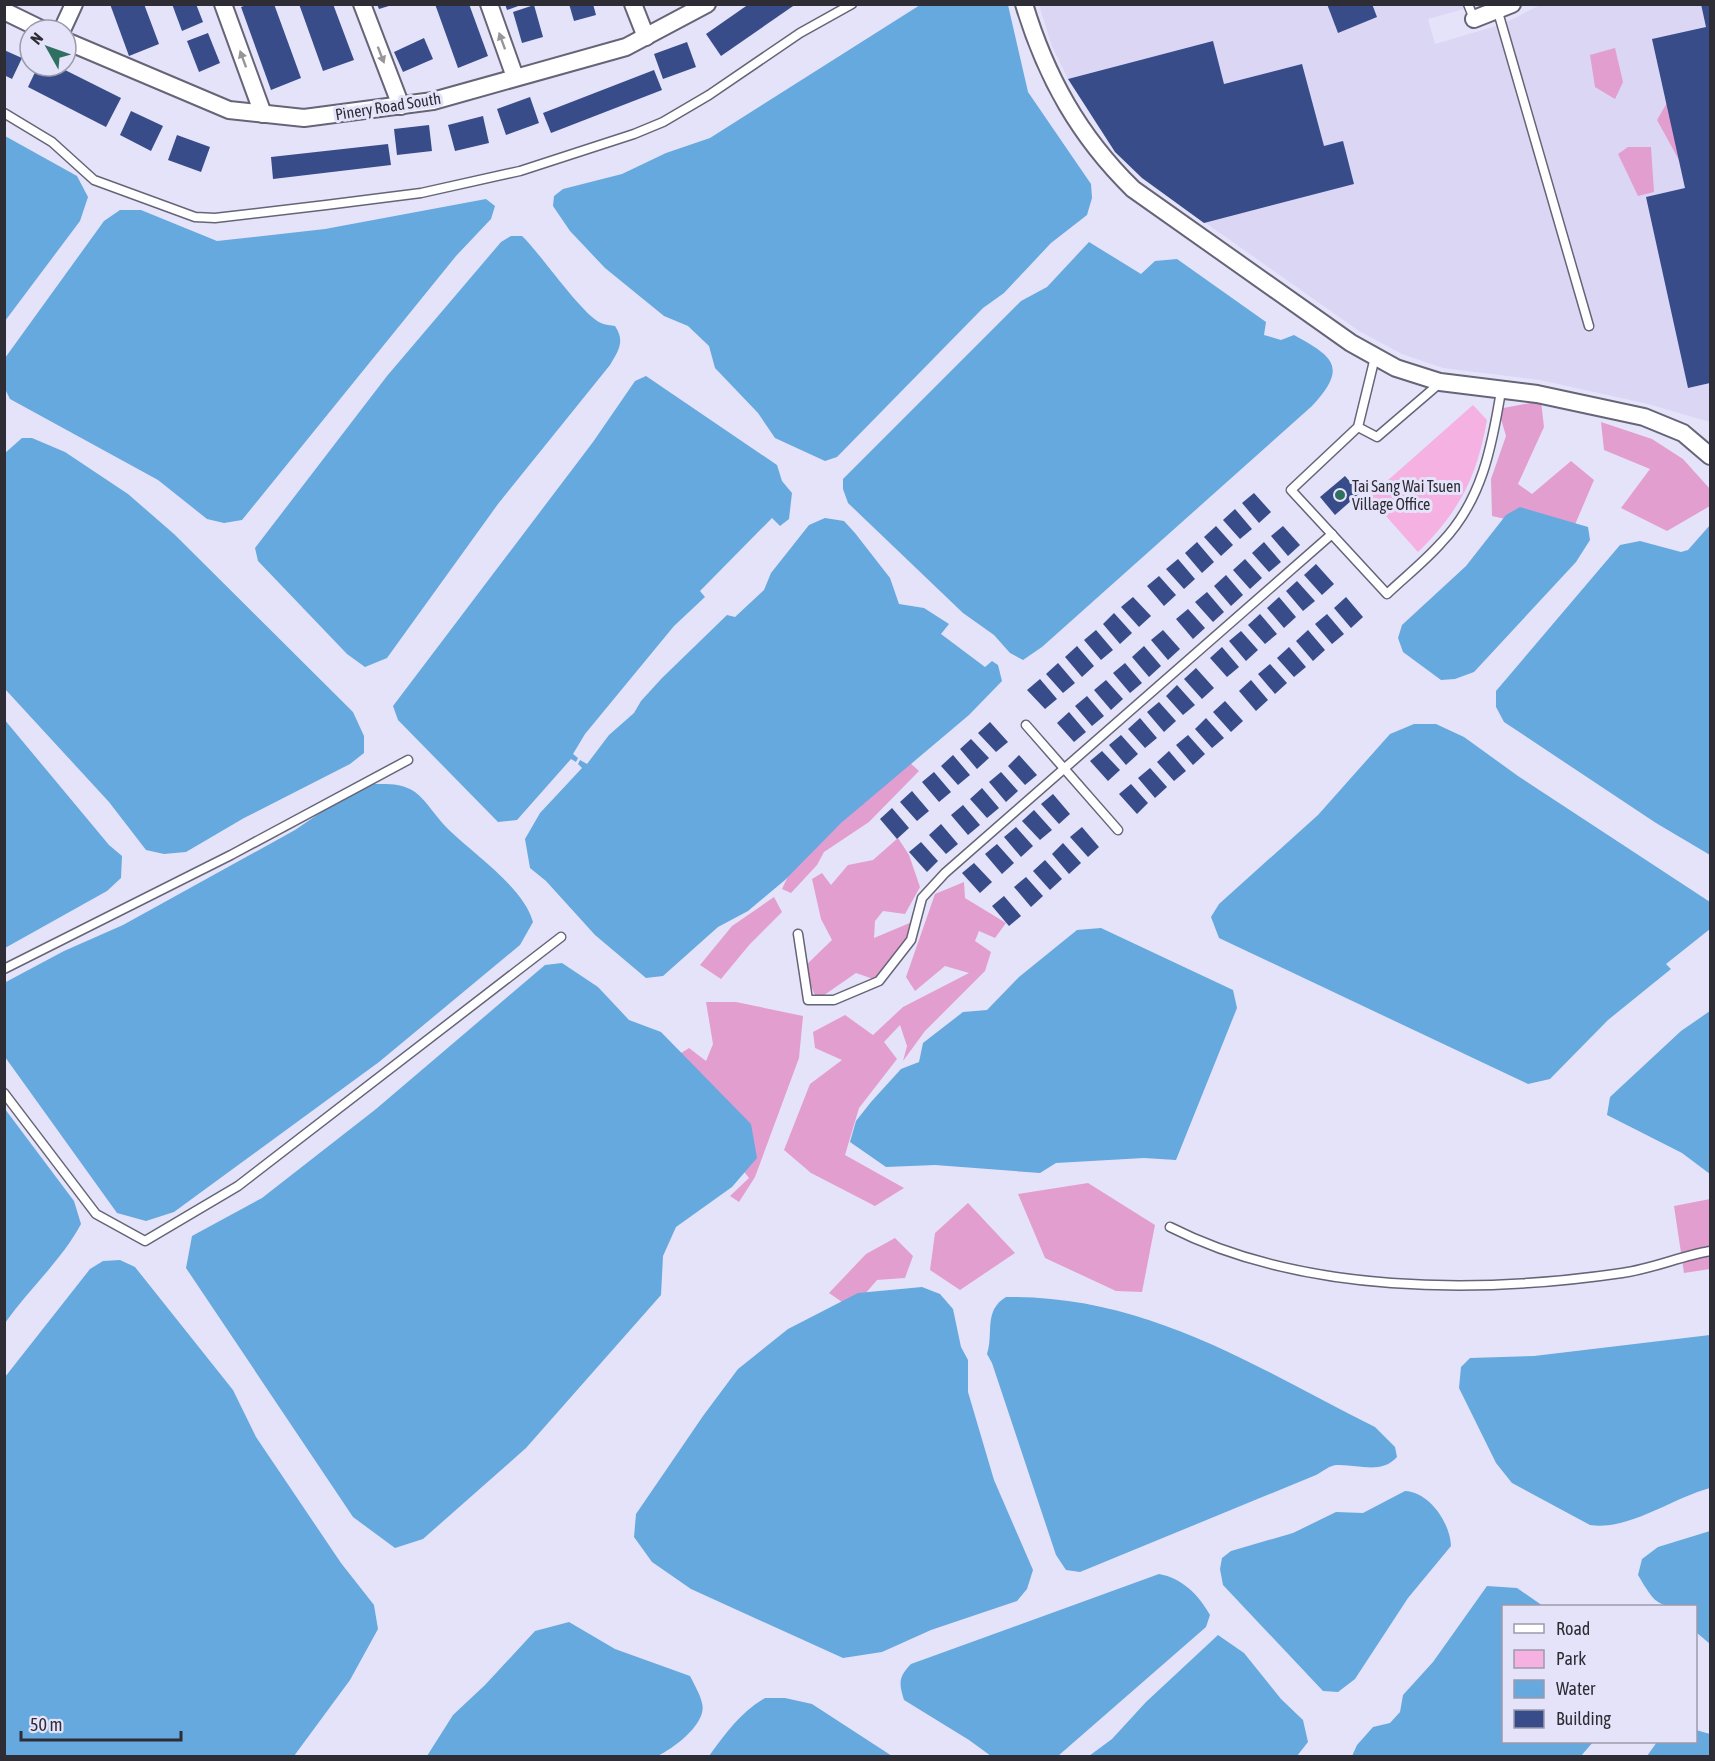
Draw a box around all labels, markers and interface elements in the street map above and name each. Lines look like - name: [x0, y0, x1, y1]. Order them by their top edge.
- north arrow: [18, 18, 78, 78]
- text: N: [27, 29, 46, 48]
- one-way arrow: [497, 32, 507, 50]
- one-way arrow: [377, 46, 387, 64]
- one-way arrow: [238, 50, 247, 68]
- street label: Pinery Road South: [334, 89, 442, 124]
- place label: Tai Sang Wai Tsuen Village Office: [1352, 477, 1461, 514]
- marker: Tai Sang Wai Tsuen Village Office: [1333, 488, 1347, 502]
- legend: [1502, 1605, 1697, 1743]
- text: Road: [1556, 1618, 1590, 1639]
- text: Park: [1556, 1648, 1586, 1669]
- text: Water: [1556, 1678, 1596, 1699]
- scale bar: [21, 1704, 182, 1742]
- text: Building: [1556, 1708, 1611, 1729]
- text: 50 m: [30, 1714, 62, 1735]

